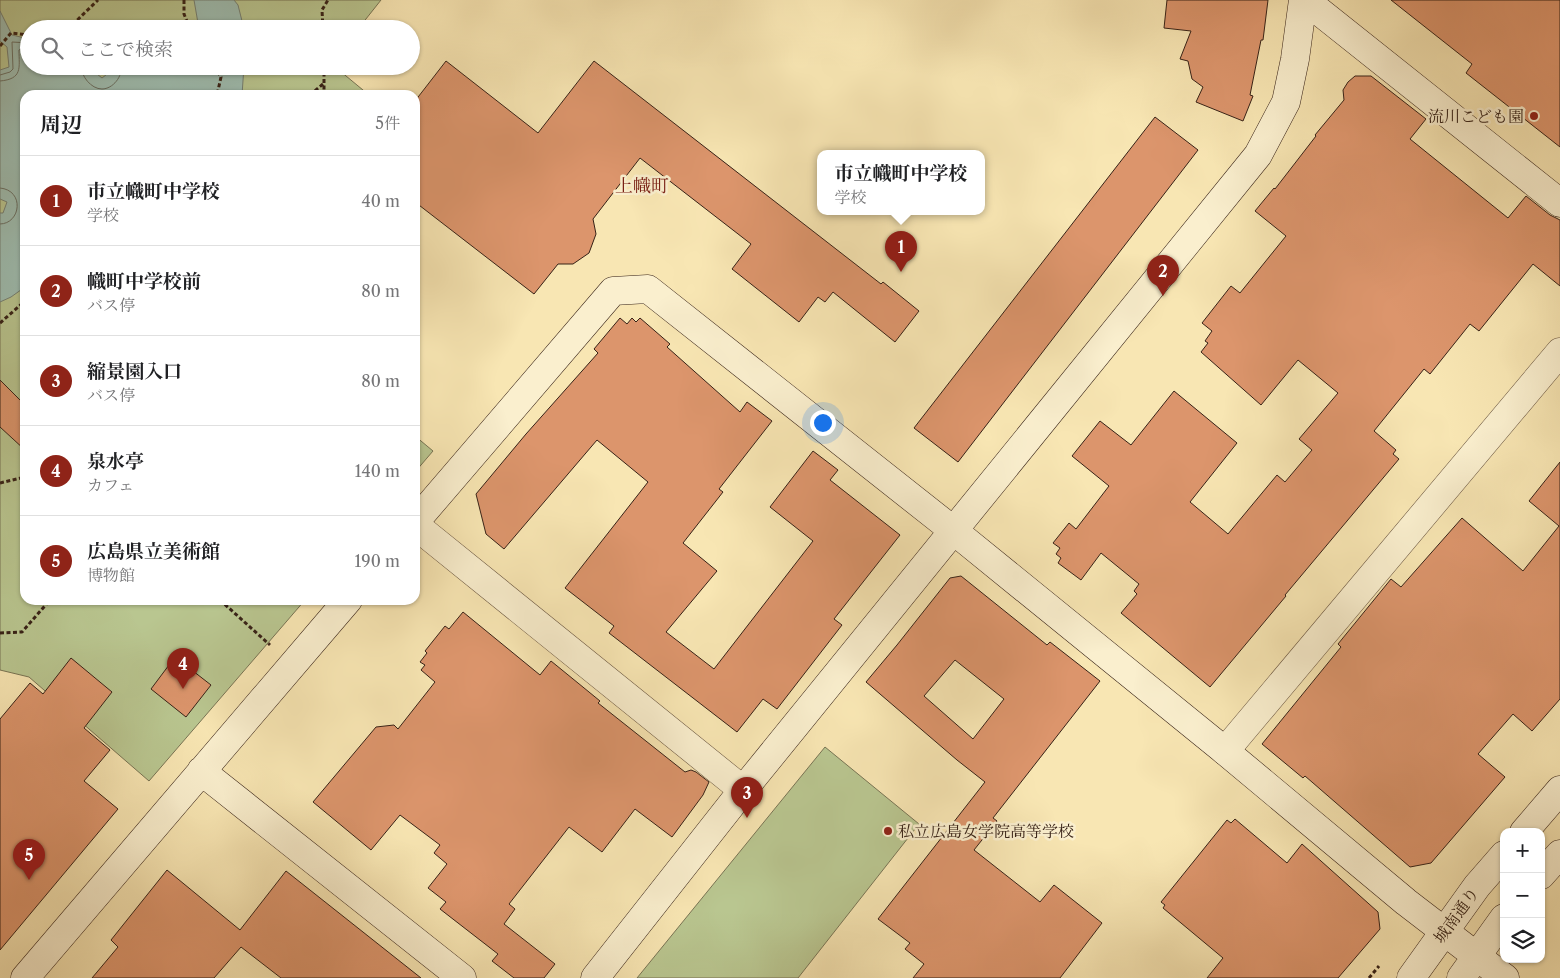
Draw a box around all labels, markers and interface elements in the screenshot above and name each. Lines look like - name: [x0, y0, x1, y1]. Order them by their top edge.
- search box: [20, 20, 420, 75]
- icon: search: [38, 34, 66, 62]
- text: ここで検索: [78, 38, 173, 61]
- place label: 流川こども園: [1428, 106, 1524, 126]
- marker: 流川こども園: [1528, 110, 1540, 122]
- text: 周辺: [40, 112, 82, 137]
- text: 5件: [375, 113, 400, 133]
- popup: [817, 150, 985, 215]
- text: 市立幟町中学校: [834, 162, 968, 185]
- district label: 上幟町: [615, 175, 669, 197]
- text: 市立幟町中学校: [87, 180, 220, 203]
- text: 学校: [834, 187, 867, 207]
- text: 1: [52, 191, 60, 211]
- text: 40 m: [361, 191, 400, 211]
- text: 学校: [87, 205, 119, 225]
- pin: 1: [885, 231, 917, 272]
- pin: 2: [1147, 255, 1179, 296]
- text: 幟町中学校前: [87, 270, 201, 293]
- text: 2: [51, 281, 61, 301]
- text: 80 m: [361, 281, 400, 301]
- text: バス停: [87, 295, 135, 315]
- text: 縮景園入口: [87, 360, 182, 383]
- text: 3: [51, 371, 61, 391]
- text: 80 m: [361, 371, 400, 391]
- text: バス停: [87, 385, 135, 405]
- your location: [810, 410, 836, 436]
- text: 泉水亭: [87, 450, 144, 473]
- text: 4: [51, 461, 61, 481]
- text: 140 m: [355, 461, 400, 481]
- text: カフェ: [87, 475, 134, 495]
- text: 広島県立美術館: [87, 540, 220, 563]
- text: 5: [52, 551, 60, 571]
- text: 190 m: [355, 551, 400, 571]
- text: 博物館: [87, 565, 135, 585]
- pin: 4: [167, 648, 199, 689]
- pin: 3: [731, 777, 763, 818]
- place label: 私立広島女学院高等学校: [898, 821, 1074, 841]
- marker: 私立広島女学院高等学校: [882, 825, 894, 837]
- map controls: [1500, 828, 1545, 963]
- button: +: [1500, 828, 1545, 873]
- pin: 5: [13, 839, 45, 880]
- button: −: [1500, 873, 1545, 918]
- street label: 城南通り: [1429, 883, 1483, 947]
- button: layers: [1500, 918, 1545, 963]

